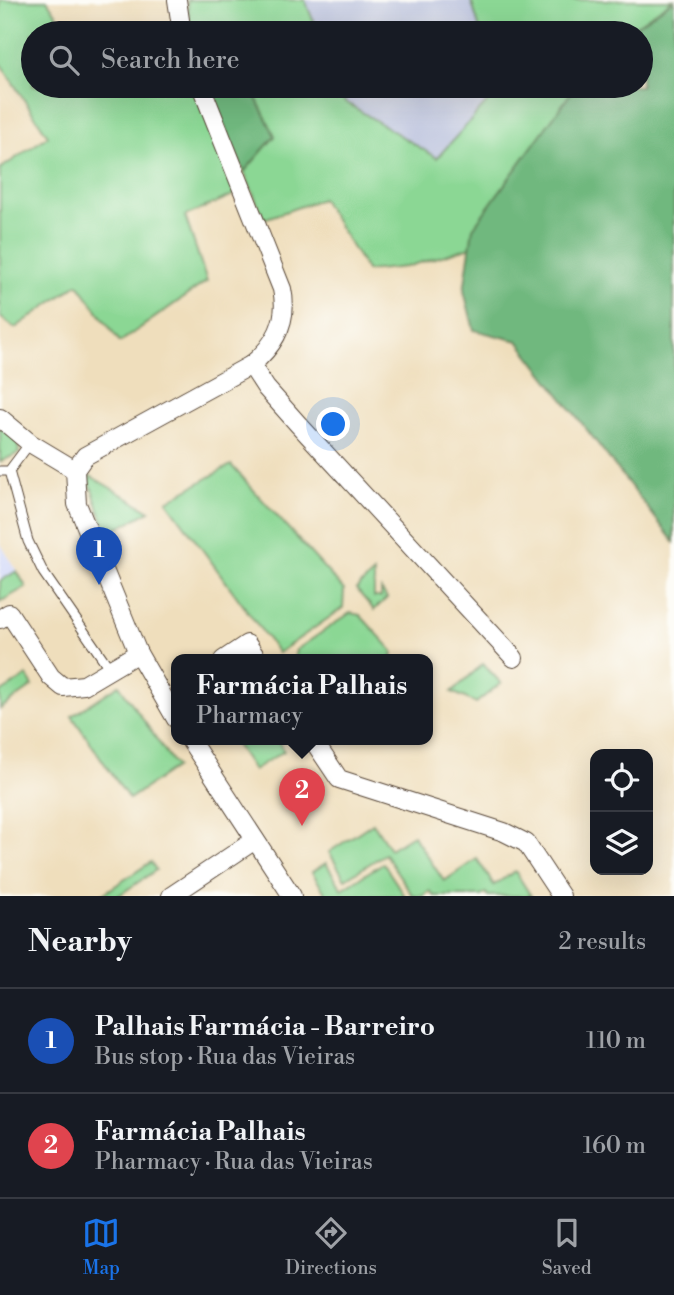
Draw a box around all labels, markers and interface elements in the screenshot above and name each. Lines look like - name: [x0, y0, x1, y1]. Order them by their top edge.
- search box: [21, 21, 653, 98]
- icon: search: [45, 41, 83, 79]
- text: Search here: [101, 44, 240, 76]
- your location: [316, 407, 350, 441]
- pin: 1: [76, 527, 122, 585]
- popup: [171, 654, 433, 745]
- text: Farmácia Palhais: [197, 670, 407, 702]
- text: Pharmacy: [197, 702, 303, 730]
- map controls: [590, 749, 653, 875]
- button: locate: [590, 749, 653, 812]
- pin: 2: [279, 768, 325, 826]
- button: layers: [590, 812, 653, 875]
- text: Nearby: [28, 923, 132, 961]
- text: 2 results: [559, 928, 646, 956]
- text: Palhais Farmácia - Barreiro: [95, 1011, 435, 1043]
- text: 1: [45, 1027, 57, 1055]
- text: 110 m: [586, 1027, 646, 1055]
- text: Bus stop · Rua das Vieiras: [95, 1043, 355, 1071]
- text: Farmácia Palhais: [95, 1116, 306, 1148]
- text: 2: [44, 1132, 58, 1160]
- text: 160 m: [583, 1132, 646, 1160]
- text: Pharmacy · Rua das Vieiras: [95, 1148, 373, 1176]
- tab: Map: [82, 1214, 120, 1280]
- tab: Directions: [285, 1214, 377, 1280]
- tab: Saved: [542, 1214, 592, 1280]

